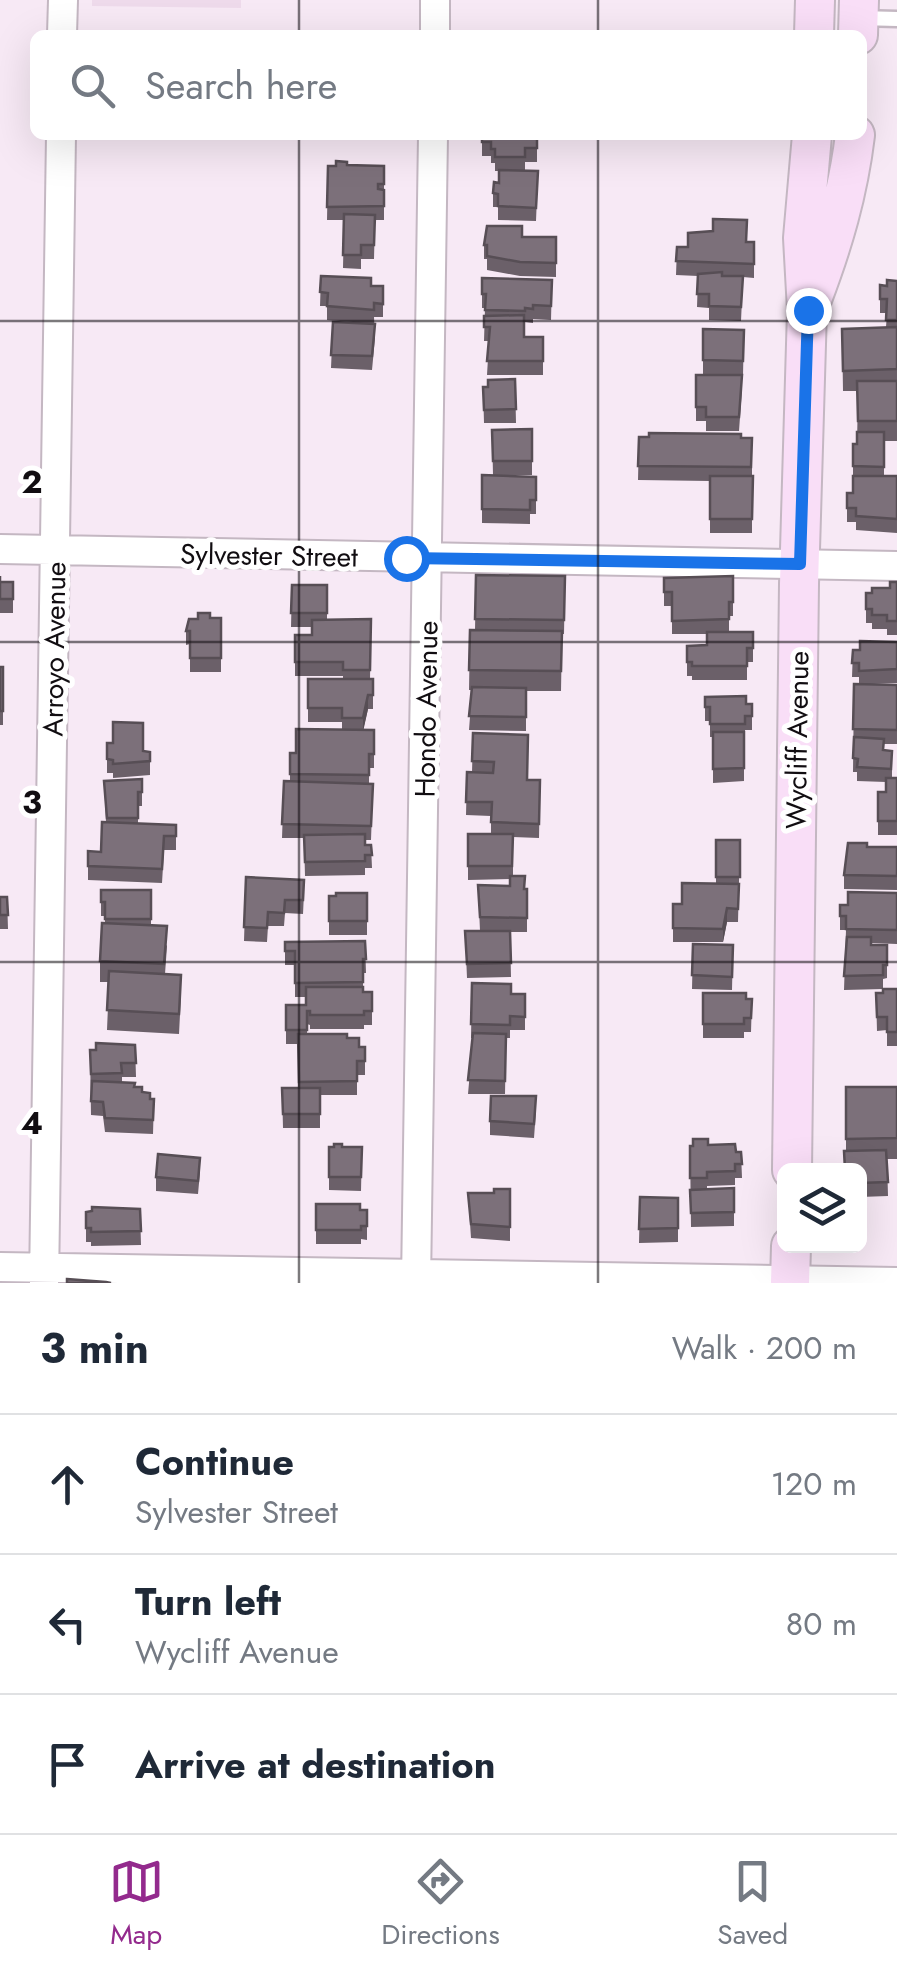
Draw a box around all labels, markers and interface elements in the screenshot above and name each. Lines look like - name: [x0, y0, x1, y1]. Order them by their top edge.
- search box: [30, 30, 867, 140]
- icon: search: [65, 58, 120, 113]
- text: Search here: [145, 58, 337, 113]
- route end: [786, 288, 832, 334]
- text: 2: [22, 459, 43, 505]
- street label: Sylvester Street: [180, 533, 358, 578]
- route start: [384, 536, 430, 582]
- street label: Arroyo Avenue: [32, 561, 77, 737]
- street label: Hondo Avenue: [404, 620, 449, 798]
- street label: Wycliff Avenue: [775, 650, 820, 830]
- text: 3: [22, 779, 42, 825]
- text: 4: [21, 1100, 43, 1146]
- map controls: [777, 1163, 867, 1253]
- button: layers: [777, 1163, 867, 1253]
- text: 3 min: [40, 1318, 149, 1379]
- text: Walk · 200 m: [672, 1325, 857, 1371]
- text: Continue: [135, 1434, 294, 1489]
- icon: ahead: [40, 1457, 95, 1512]
- text: 120 m: [771, 1461, 857, 1507]
- text: Sylvester Street: [135, 1489, 338, 1535]
- text: Turn left: [135, 1574, 281, 1629]
- icon: left: [40, 1597, 95, 1652]
- text: 80 m: [786, 1601, 857, 1647]
- text: Wycliff Avenue: [135, 1629, 339, 1675]
- icon: arrive: [40, 1737, 95, 1792]
- text: Arrive at destination: [135, 1737, 496, 1792]
- tab: Map: [109, 1854, 164, 1955]
- tab: Directions: [381, 1854, 500, 1955]
- tab: Saved: [717, 1854, 788, 1955]

